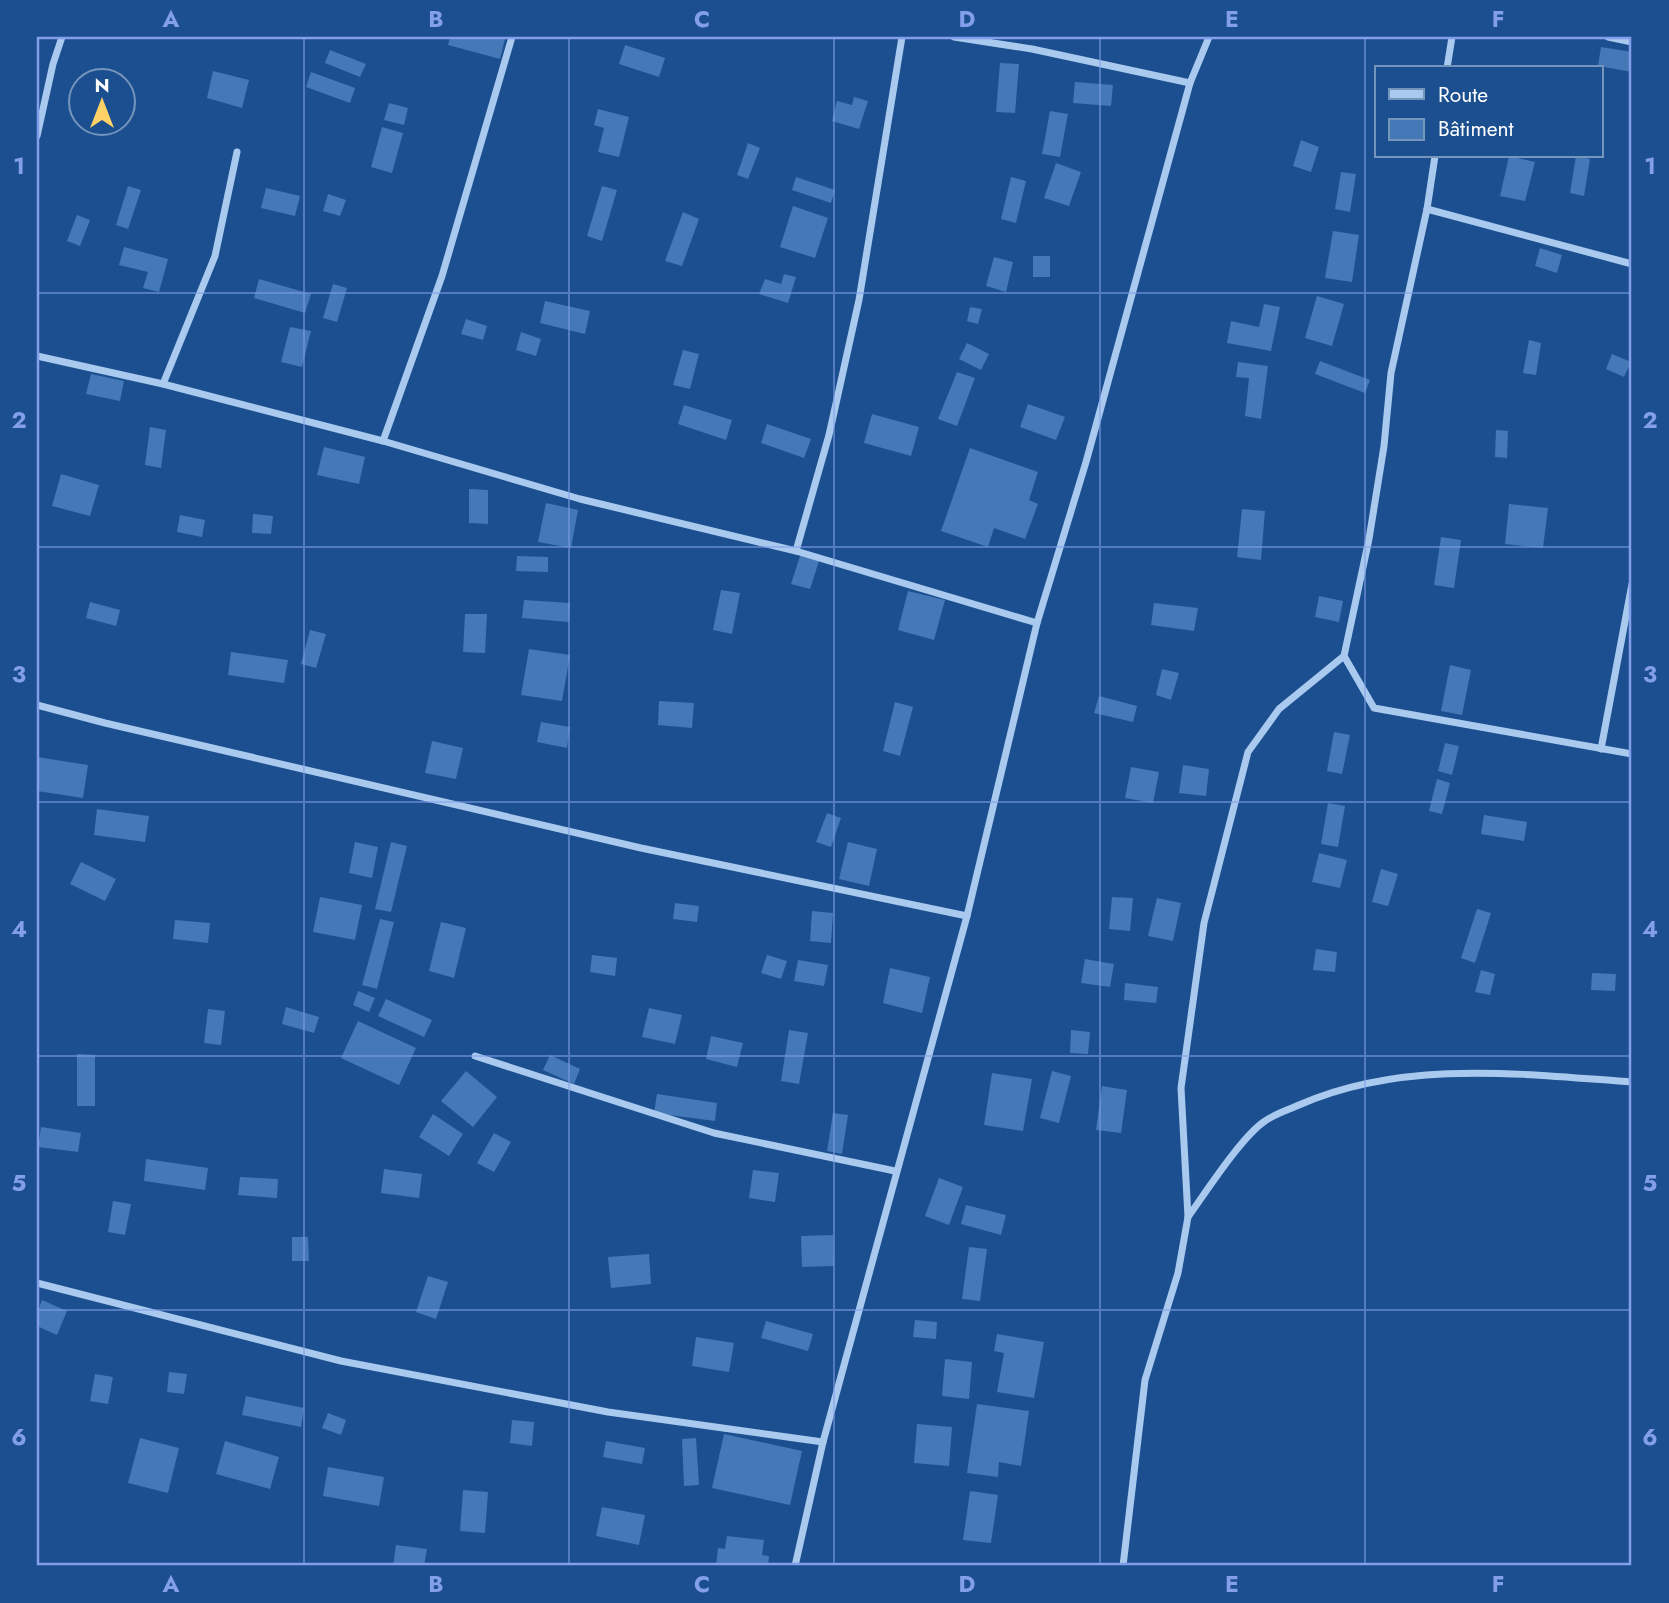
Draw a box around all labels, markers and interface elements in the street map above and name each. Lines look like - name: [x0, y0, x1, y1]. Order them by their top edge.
- text: A: [162, 2, 180, 36]
- text: B: [428, 2, 444, 36]
- text: C: [694, 2, 710, 36]
- text: D: [959, 2, 976, 36]
- text: E: [1225, 2, 1239, 36]
- text: F: [1492, 2, 1504, 36]
- north arrow: [66, 66, 136, 136]
- legend: [1375, 66, 1602, 158]
- text: N: [94, 72, 110, 99]
- text: Route: [1438, 80, 1488, 110]
- text: Bâtiment: [1438, 114, 1514, 144]
- text: 1: [13, 149, 25, 183]
- text: 1: [1644, 149, 1656, 183]
- text: 2: [11, 403, 27, 437]
- text: 2: [1642, 403, 1658, 437]
- text: 3: [12, 657, 26, 691]
- text: 3: [1643, 657, 1657, 691]
- text: 4: [11, 912, 27, 946]
- text: 4: [1642, 912, 1658, 946]
- text: 5: [12, 1166, 26, 1200]
- text: 5: [1643, 1166, 1657, 1200]
- text: 6: [11, 1420, 27, 1454]
- text: 6: [1642, 1420, 1658, 1454]
- text: A: [162, 1567, 180, 1601]
- text: B: [428, 1567, 444, 1601]
- text: C: [694, 1567, 710, 1601]
- text: D: [959, 1567, 976, 1601]
- text: E: [1225, 1567, 1239, 1601]
- text: F: [1492, 1567, 1504, 1601]

